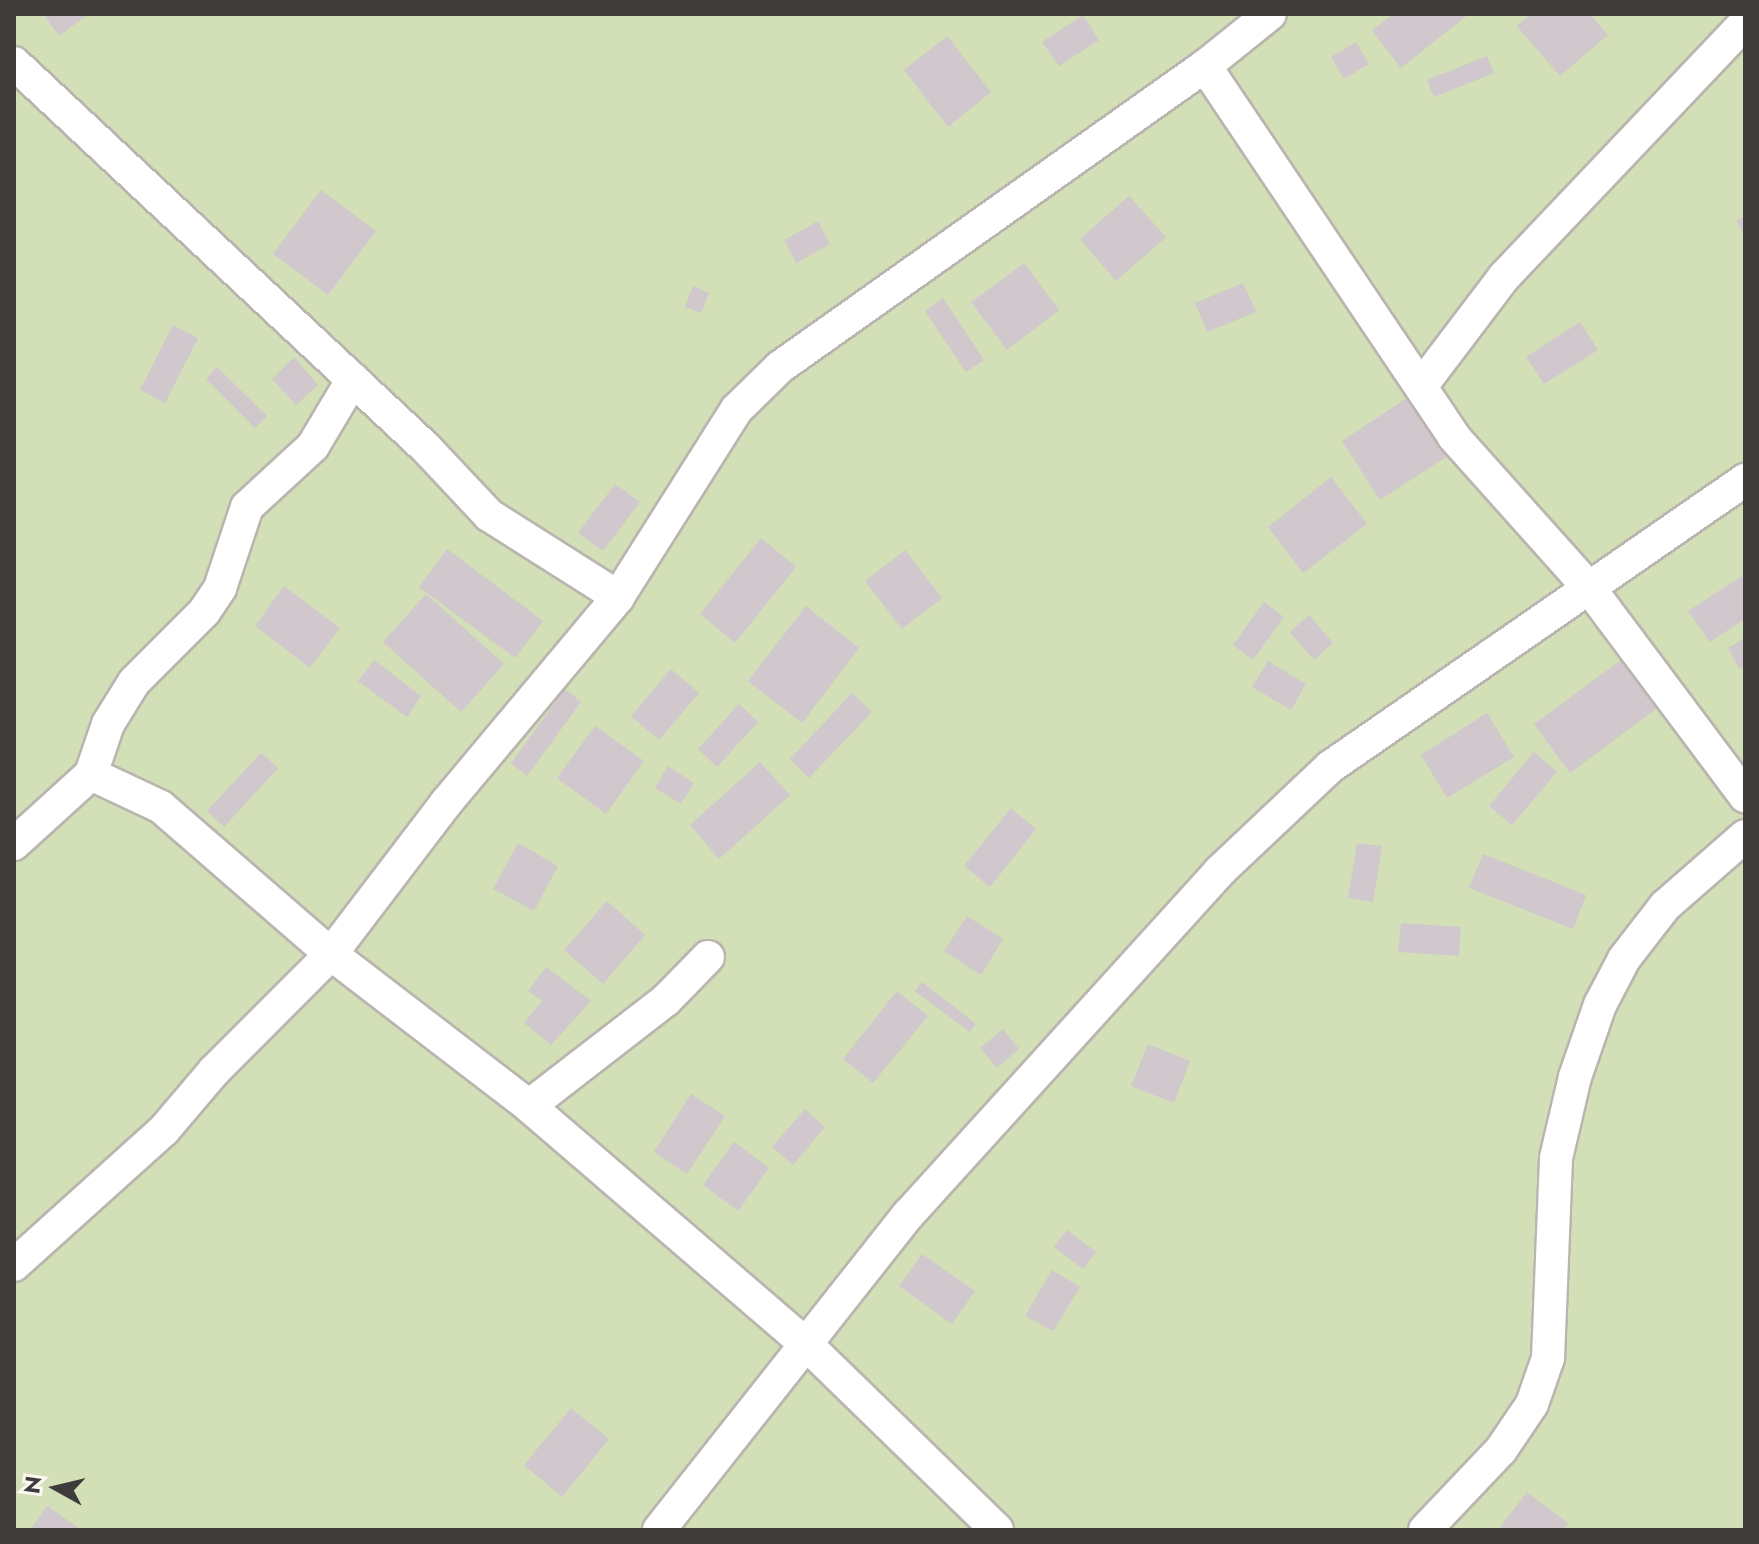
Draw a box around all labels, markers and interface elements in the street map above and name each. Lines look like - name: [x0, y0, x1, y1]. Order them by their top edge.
- north arrow: [16, 1448, 96, 1528]
- text: N: [15, 1474, 49, 1496]

